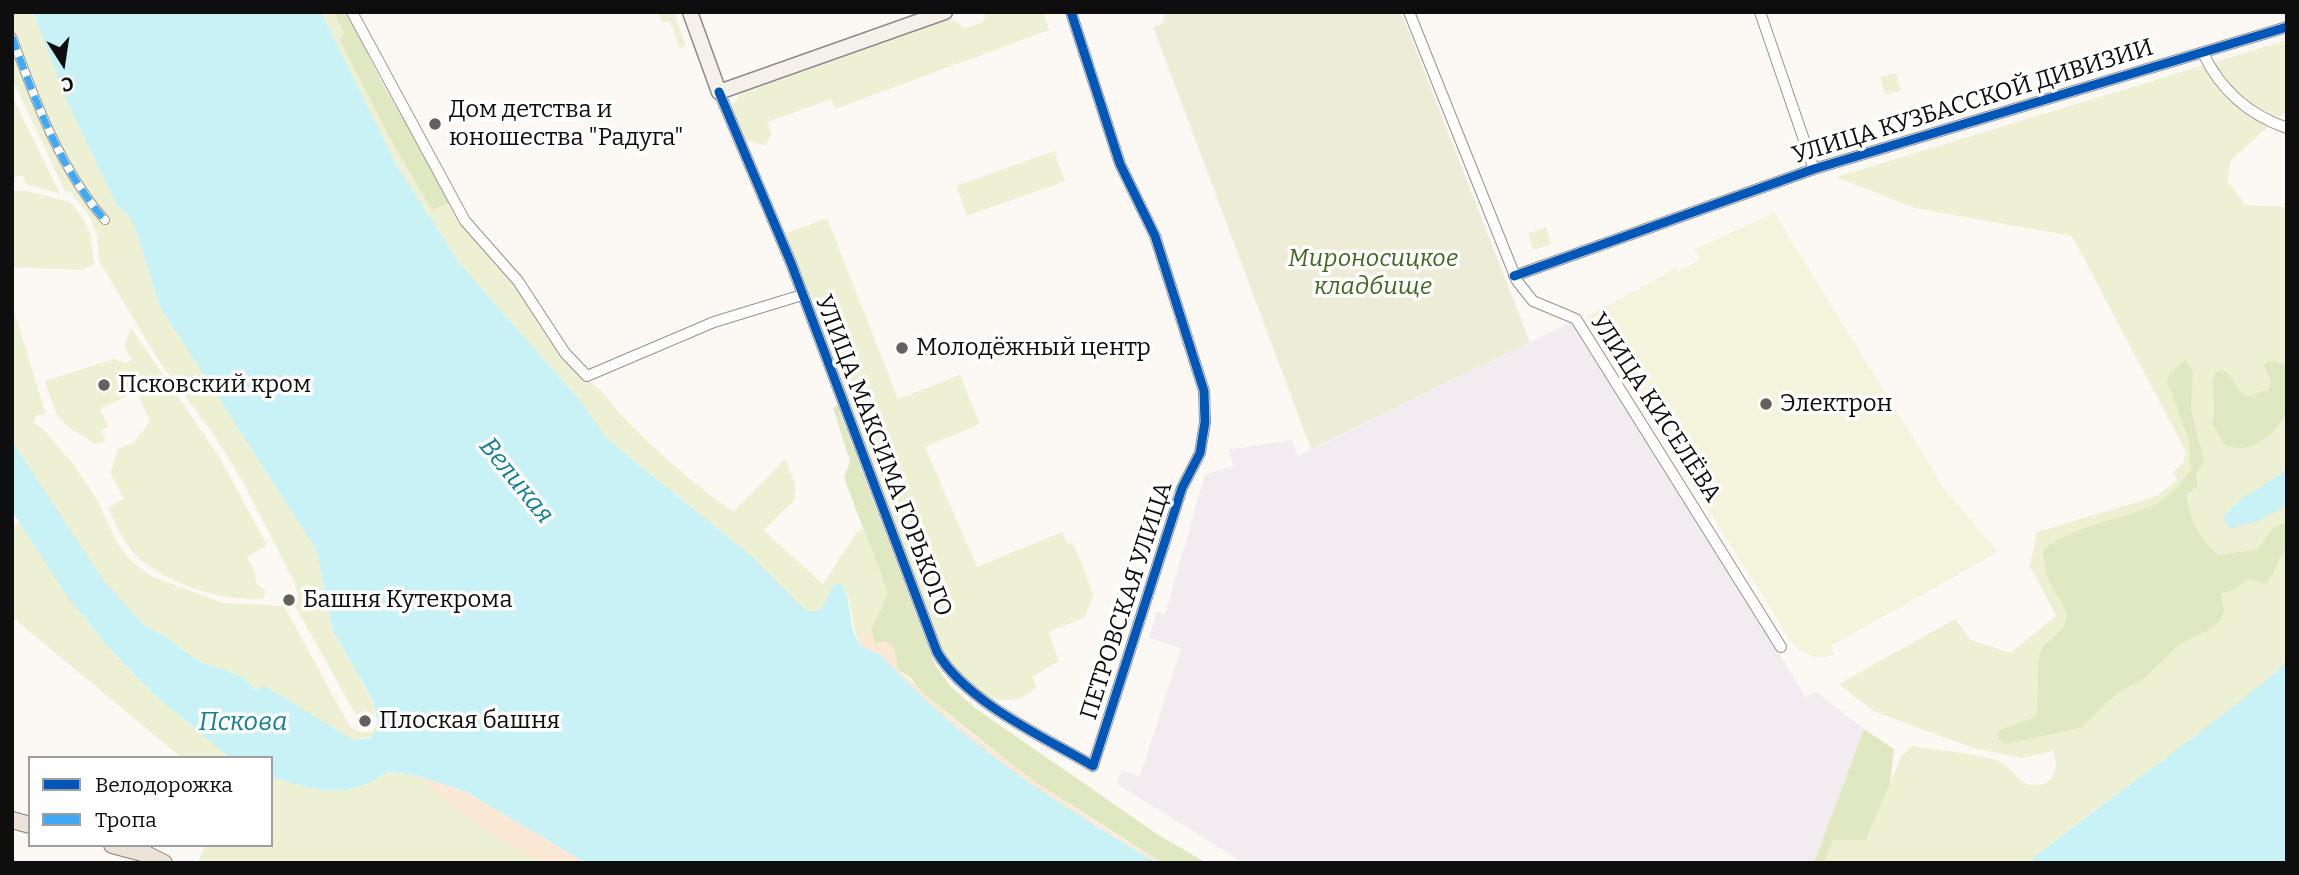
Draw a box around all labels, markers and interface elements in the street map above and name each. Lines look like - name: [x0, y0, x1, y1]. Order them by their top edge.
- north arrow: [28, 28, 98, 98]
- street label: УЛИЦА КУЗБАССКОЙ ДИВИЗИИ: [1789, 33, 2157, 171]
- text: С: [59, 72, 76, 97]
- place label: Дом детства и юношества "Радуга": [449, 96, 683, 152]
- marker: Дом детства и юношества "Радуга": [427, 116, 443, 132]
- park label: Мироносицкое кладбище: [1288, 245, 1458, 301]
- street label: УЛИЦА МАКСИМА ГОРЬКОГО: [808, 291, 958, 621]
- street label: УЛИЦА КИСЕЛЁВА: [1583, 308, 1727, 508]
- place label: Молодёжный центр: [916, 334, 1151, 362]
- marker: Молодёжный центр: [894, 340, 910, 356]
- place label: Псковский кром: [118, 371, 311, 399]
- marker: Псковский кром: [96, 377, 112, 393]
- place label: Электрон: [1780, 390, 1892, 418]
- marker: Электрон: [1758, 396, 1774, 412]
- water label: Великая: [472, 432, 560, 530]
- street label: ПЕТРОВСКАЯ УЛИЦА: [1075, 478, 1179, 724]
- place label: Башня Кутекрома: [303, 586, 513, 614]
- marker: Башня Кутекрома: [281, 592, 297, 608]
- water label: Пскова: [198, 707, 288, 739]
- place label: Плоская башня: [379, 707, 560, 735]
- marker: Плоская башня: [357, 713, 373, 729]
- legend: [28, 756, 273, 847]
- text: Велодорожка: [95, 772, 233, 798]
- text: Тропа: [95, 807, 157, 833]

